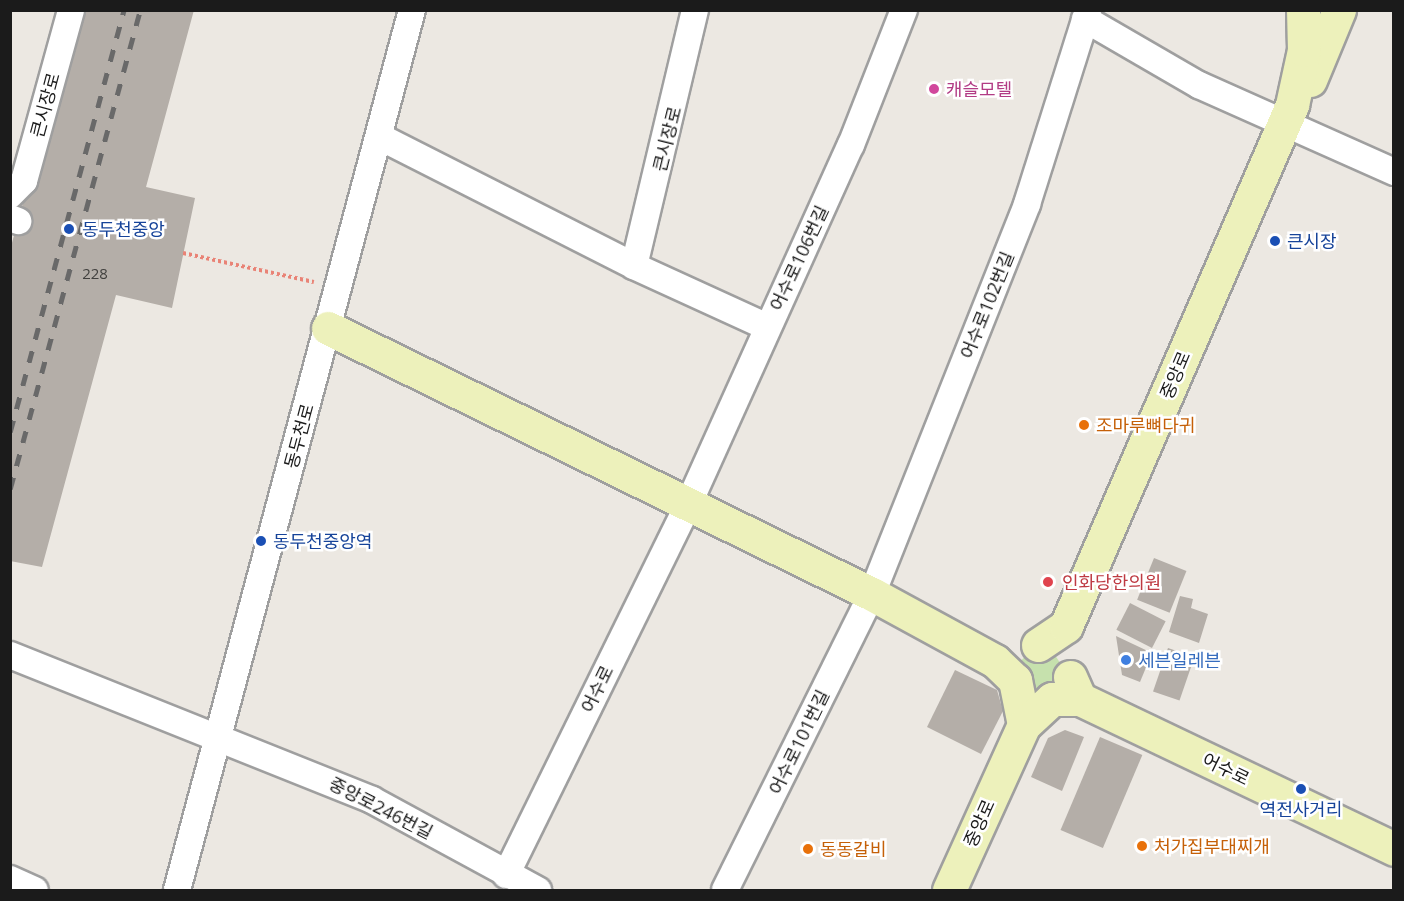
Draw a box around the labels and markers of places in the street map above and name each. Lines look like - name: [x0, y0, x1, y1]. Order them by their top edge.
- place label: 캐슬모텔: [946, 78, 1012, 100]
- marker: 캐슬모텔: [927, 82, 941, 96]
- place label: 동두천중앙: [82, 218, 165, 240]
- marker: 동두천중앙: [60, 220, 78, 238]
- place label: 큰시장: [1287, 230, 1337, 252]
- marker: 큰시장: [1268, 234, 1282, 248]
- place label: 조마루뼈다귀: [1096, 414, 1195, 436]
- marker: 조마루뼈다귀: [1077, 418, 1091, 432]
- place label: 동두천중앙역: [273, 530, 372, 552]
- marker: 동두천중앙역: [254, 534, 268, 548]
- place label: 인화당한의원: [1062, 571, 1161, 593]
- marker: 인화당한의원: [1039, 573, 1057, 591]
- place label: 세븐일레븐: [1138, 649, 1221, 671]
- marker: 세븐일레븐: [1119, 653, 1133, 667]
- marker: 역전사거리: [1294, 782, 1308, 796]
- place label: 역전사거리: [1260, 798, 1342, 820]
- place label: 처가집부대찌개: [1154, 835, 1270, 857]
- place label: 동동갈비: [820, 838, 886, 860]
- marker: 처가집부대찌개: [1135, 839, 1149, 853]
- marker: 동동갈비: [801, 842, 815, 856]

